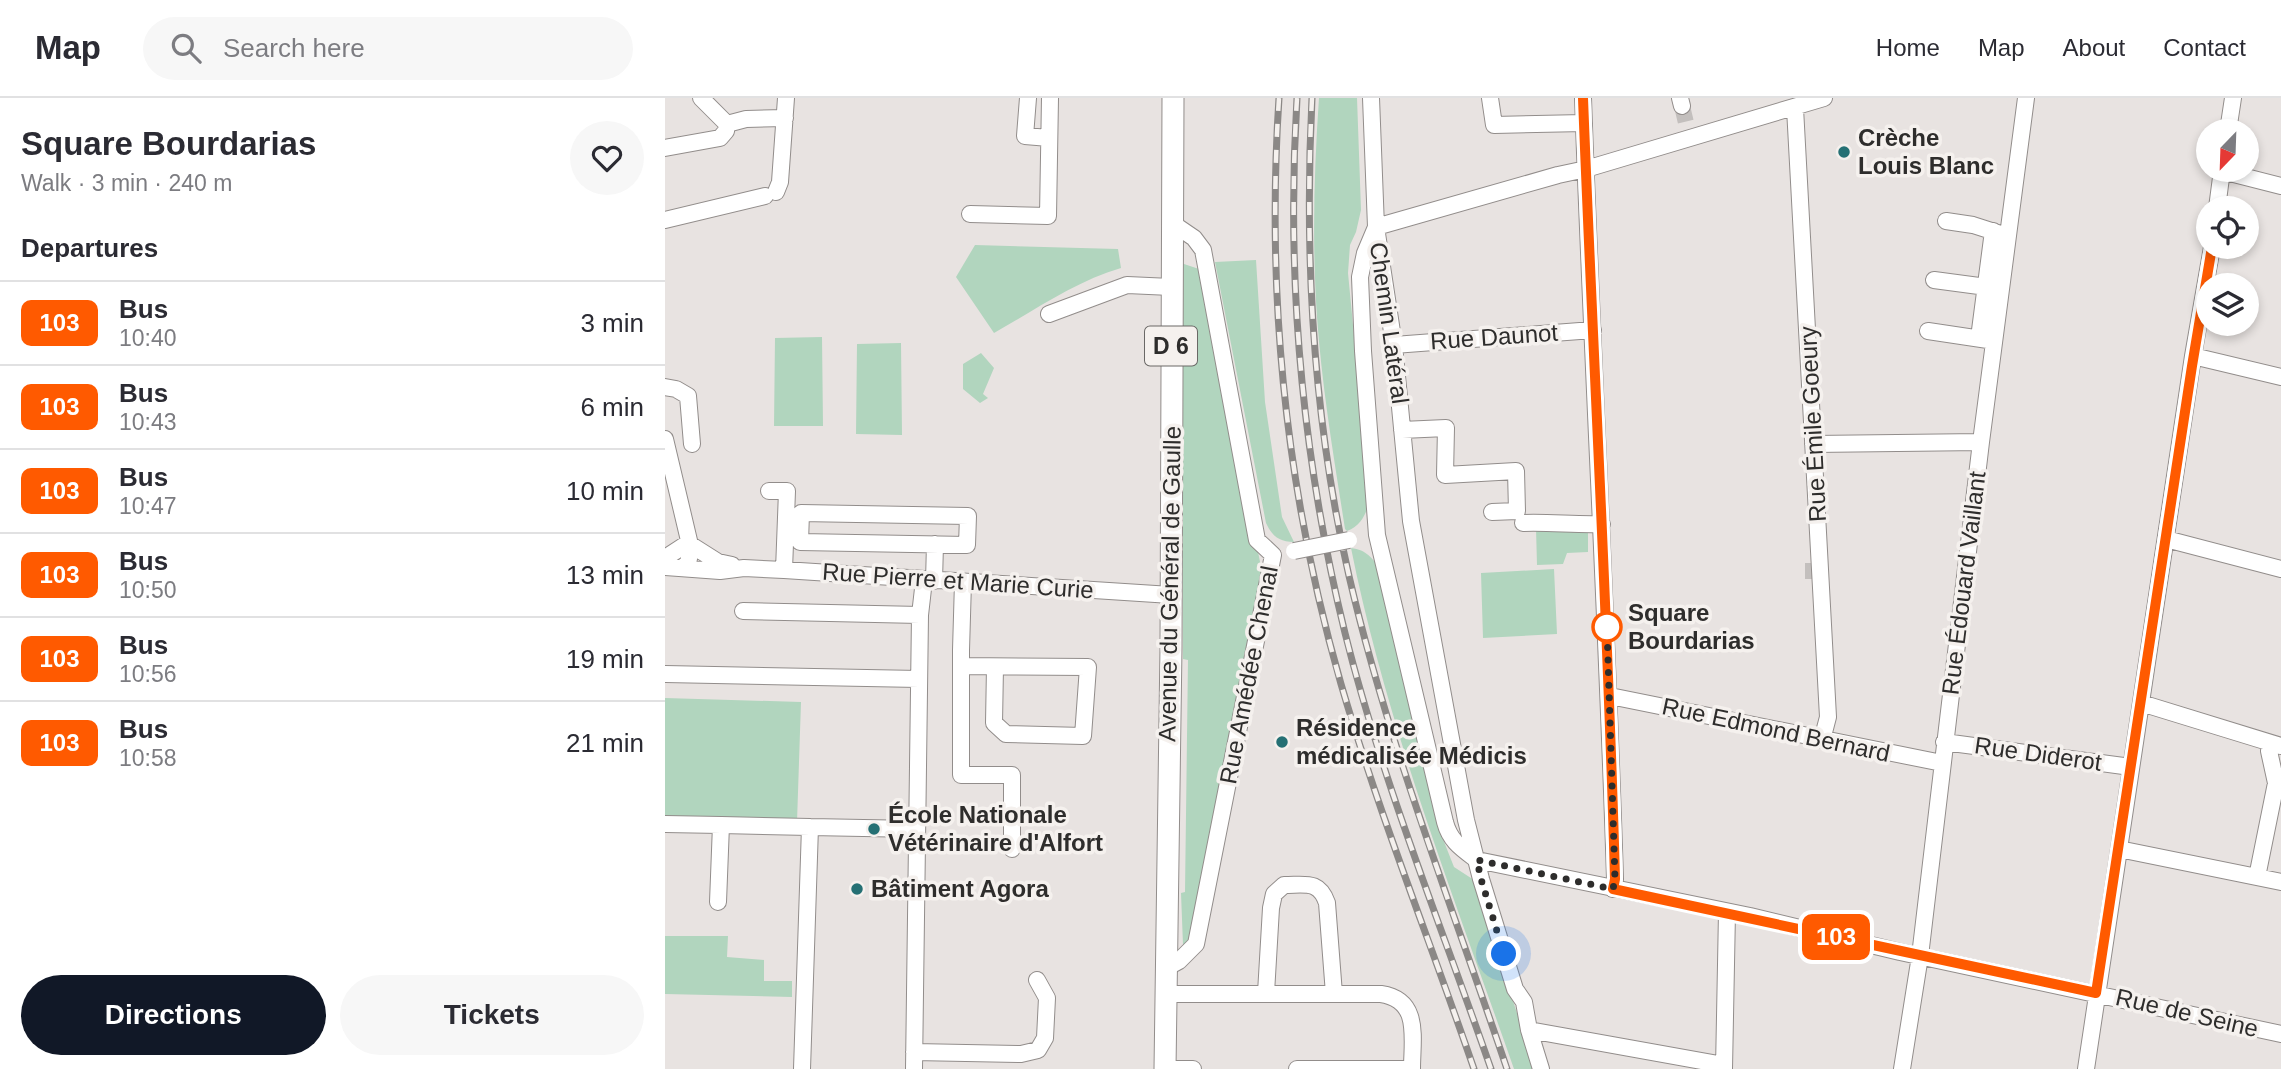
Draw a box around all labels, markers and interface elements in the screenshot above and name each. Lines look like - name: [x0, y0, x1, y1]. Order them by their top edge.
- search box: [143, 17, 633, 80]
- text: Map: [35, 29, 101, 66]
- icon: search: [167, 29, 205, 67]
- text: Search here: [223, 33, 365, 63]
- text: Home: [1876, 34, 1940, 61]
- text: Map: [1978, 34, 2025, 61]
- text: About: [2063, 34, 2125, 61]
- text: Contact: [2163, 34, 2246, 61]
- north arrow: [2196, 119, 2259, 182]
- map controls: [2196, 119, 2259, 336]
- button: heart: [570, 121, 644, 195]
- place label: Crèche Louis Blanc: [1858, 124, 1994, 179]
- text: Square Bourdarias: [21, 125, 316, 162]
- marker: Crèche Louis Blanc: [1836, 144, 1852, 160]
- text: Walk · 3 min · 240 m: [21, 170, 232, 196]
- button: locate: [2196, 196, 2259, 259]
- text: Departures: [21, 233, 158, 263]
- street label: Chemin Latéral: [1365, 240, 1414, 405]
- button: layers: [2196, 273, 2259, 336]
- text: Bus: [119, 294, 168, 324]
- text: 3 min: [580, 308, 644, 338]
- text: 103: [39, 309, 80, 336]
- street label: Rue Daunot: [1429, 319, 1559, 354]
- text: 10:40: [119, 325, 177, 351]
- street label: Rue Émile Goeury: [1794, 325, 1831, 523]
- road number: D 6: [1145, 327, 1197, 366]
- text: Bus: [119, 378, 168, 408]
- text: 6 min: [580, 392, 644, 422]
- text: 103: [39, 393, 80, 420]
- text: 10:43: [119, 409, 177, 435]
- street label: Avenue du Général de Gaulle: [1153, 426, 1186, 742]
- text: Bus: [119, 462, 168, 492]
- street label: Rue Édouard Vaillant: [1936, 469, 1991, 696]
- text: 10 min: [566, 476, 644, 506]
- text: 103: [39, 477, 80, 504]
- text: 10:47: [119, 493, 177, 519]
- text: Bus: [119, 546, 168, 576]
- street label: Rue Pierre et Marie Curie: [821, 558, 1095, 603]
- text: 13 min: [566, 560, 644, 590]
- text: 103: [39, 561, 80, 588]
- street label: Rue Amédée Chenal: [1214, 564, 1283, 786]
- text: 10:50: [119, 577, 177, 603]
- place label: Square Bourdarias: [1628, 599, 1755, 654]
- marker: Square Bourdarias: [1592, 612, 1622, 642]
- text: Bus: [119, 630, 168, 660]
- text: 19 min: [566, 644, 644, 674]
- text: 103: [39, 645, 80, 672]
- text: 10:56: [119, 661, 177, 687]
- street label: Rue Edmond Bernard: [1660, 692, 1892, 767]
- text: Bus: [119, 714, 168, 744]
- place label: Résidence médicalisée Médicis: [1296, 714, 1527, 769]
- text: 21 min: [566, 728, 644, 758]
- text: 103: [39, 729, 80, 756]
- street label: Rue Diderot: [1973, 731, 2104, 776]
- marker: Résidence médicalisée Médicis: [1274, 734, 1290, 750]
- text: 10:58: [119, 745, 177, 771]
- place label: École Nationale Vétérinaire d'Alfort: [888, 801, 1103, 856]
- marker: École Nationale Vétérinaire d'Alfort: [866, 821, 882, 837]
- place label: Bâtiment Agora: [871, 875, 1049, 902]
- marker: Bâtiment Agora: [849, 881, 865, 897]
- line badge: 103: [1796, 914, 1876, 960]
- text: 103: [1816, 923, 1856, 950]
- your location: [1486, 936, 1521, 971]
- button: Directions: [21, 975, 326, 1055]
- button: Tickets: [340, 975, 644, 1055]
- street label: Rue de Seine: [2113, 983, 2261, 1042]

